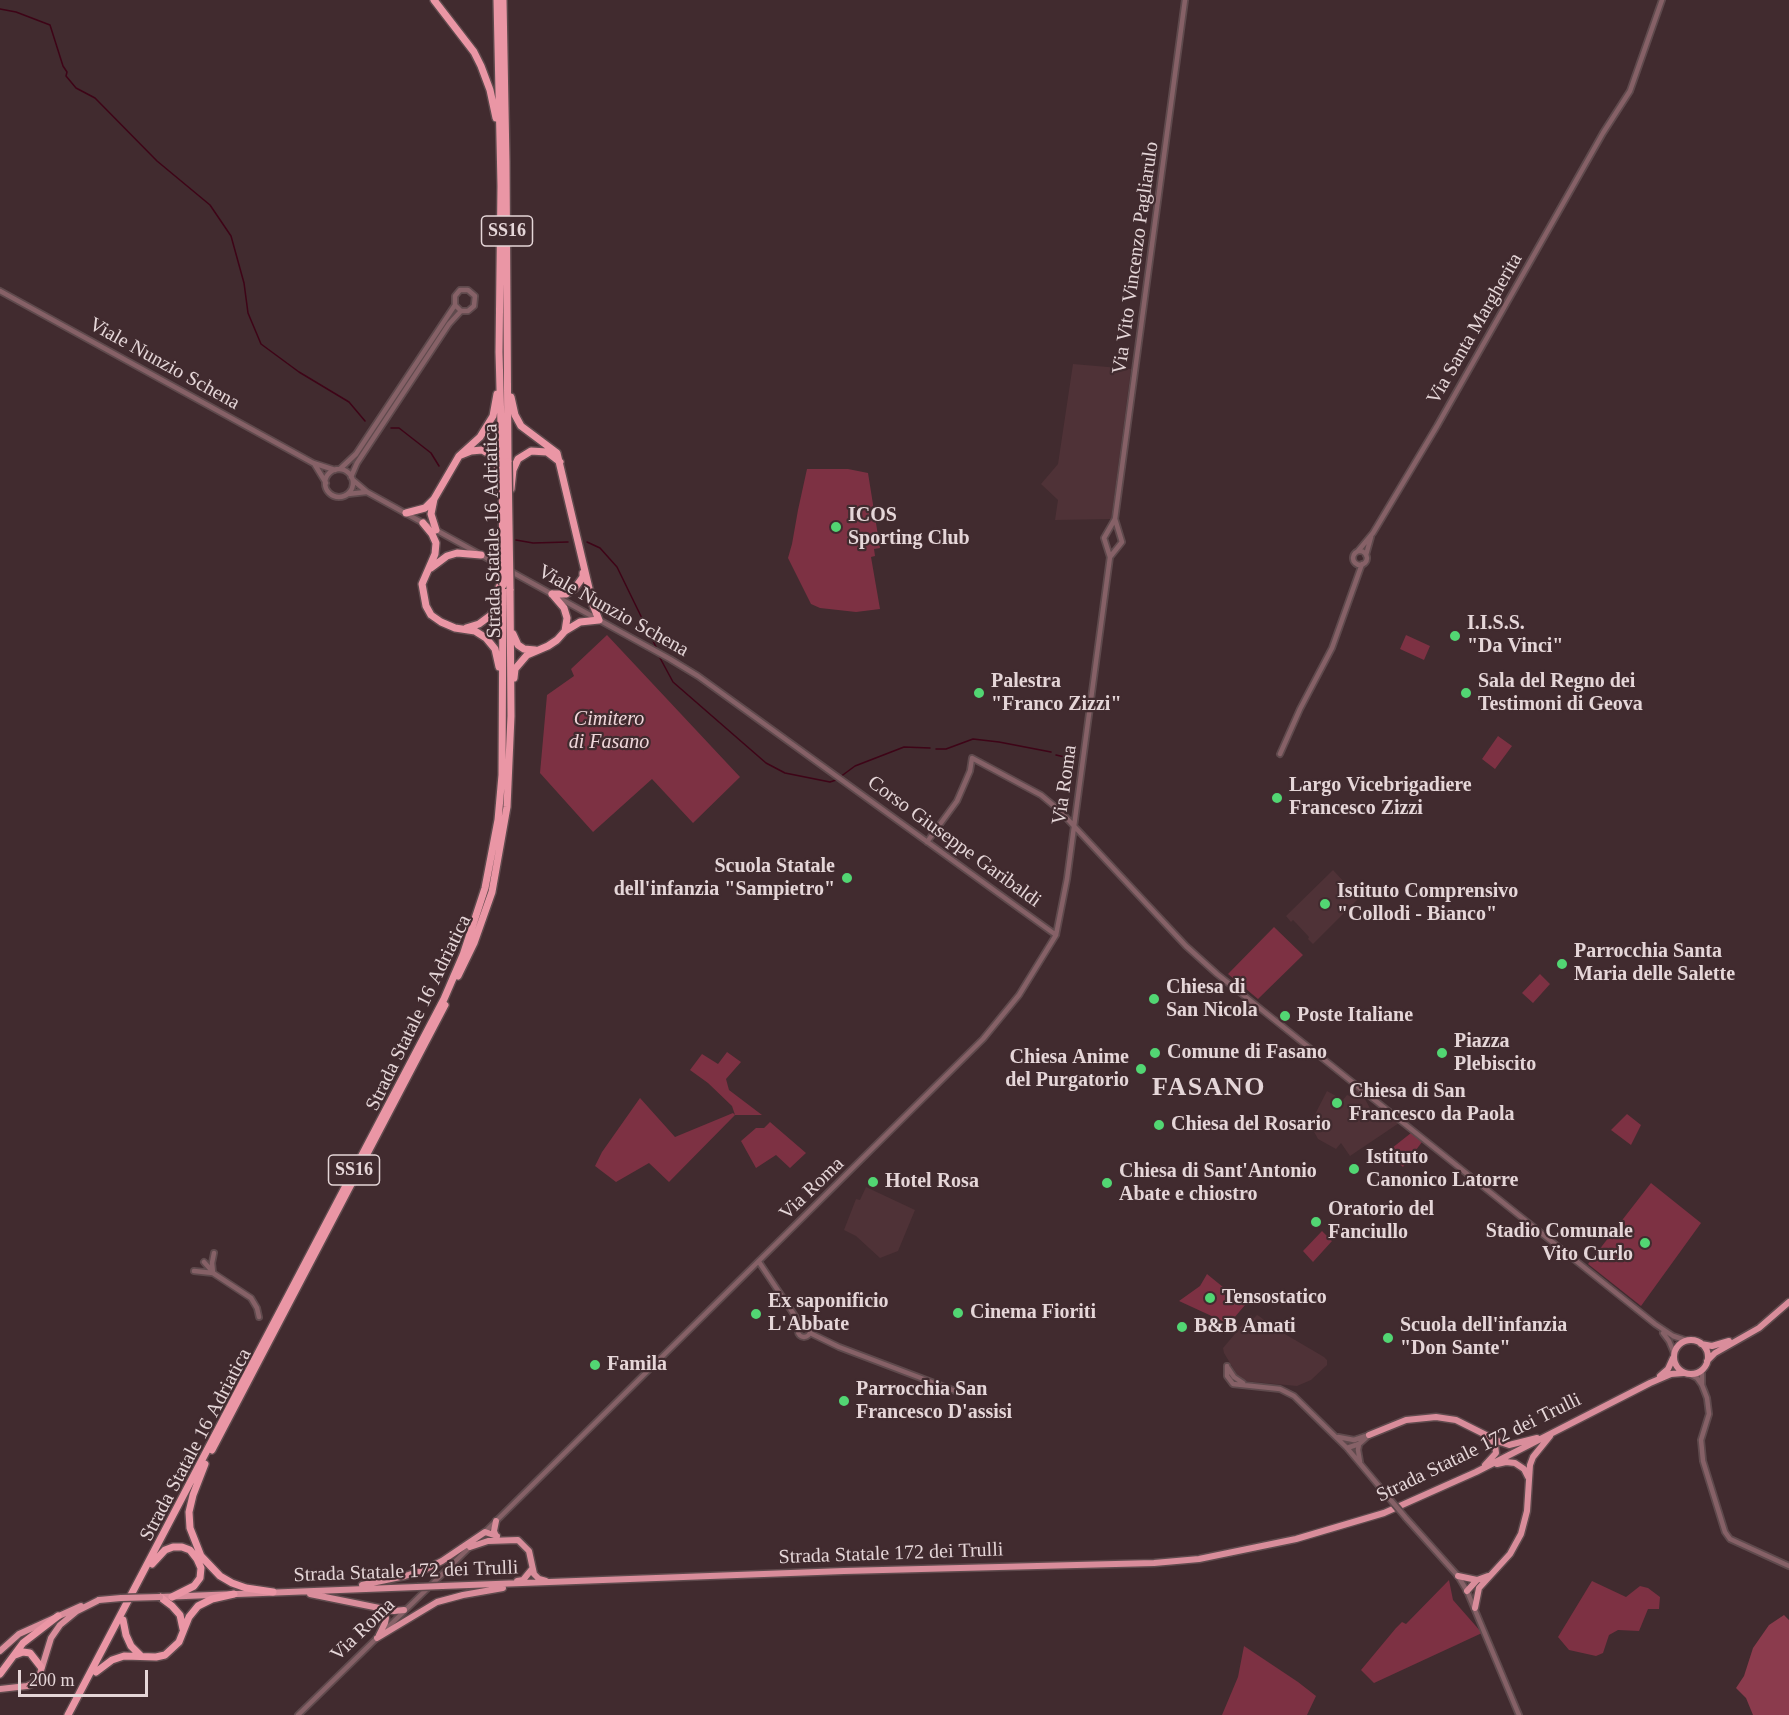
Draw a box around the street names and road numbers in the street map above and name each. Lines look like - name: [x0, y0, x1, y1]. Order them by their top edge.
- street label: Via Vito Vincenzo Pagliarulo: [1108, 140, 1164, 376]
- road number: SS16: [482, 216, 532, 246]
- street label: Via Santa Margherita: [1422, 249, 1528, 409]
- street label: Viale Nunzio Schena: [84, 313, 244, 415]
- street label: Strada Statale 16 Adriatica: [479, 423, 507, 639]
- street label: Viale Nunzio Schena: [533, 560, 693, 662]
- street label: Via Roma: [1048, 743, 1082, 827]
- street label: Corso Giuseppe Garibaldi: [862, 771, 1046, 913]
- street label: Strada Statale 16 Adriatica: [361, 911, 477, 1115]
- street label: Via Roma: [775, 1152, 849, 1226]
- road number: SS16: [328, 1155, 380, 1185]
- street label: Strada Statale 16 Adriatica: [135, 1344, 257, 1546]
- street label: Strada Statale 172 dei Trulli: [1373, 1388, 1585, 1508]
- street label: Strada Statale 172 dei Trulli: [778, 1538, 1004, 1570]
- street label: Strada Statale 172 dei Trulli: [293, 1556, 519, 1588]
- street label: Via Roma: [326, 1593, 400, 1667]

